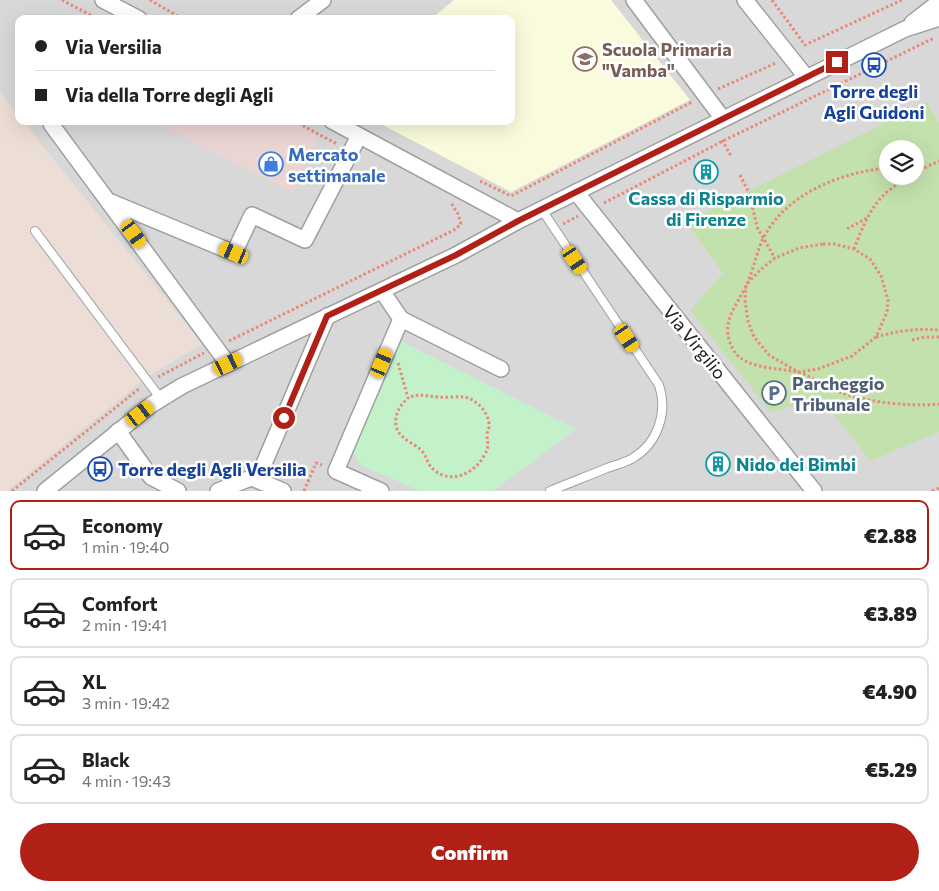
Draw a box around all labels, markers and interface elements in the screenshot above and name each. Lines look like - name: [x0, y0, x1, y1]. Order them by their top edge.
- text: Via Versilia: [65, 35, 162, 58]
- place label: Scuola Primaria "Vamba": [602, 38, 732, 81]
- school or university icon: Scuola Primaria "Vamba": [572, 46, 598, 72]
- route end: [826, 51, 848, 73]
- bus stop icon: Torre degli Agli Guidoni: [861, 52, 887, 78]
- place label: Torre degli Agli Guidoni: [824, 80, 924, 123]
- text: Via della Torre degli Agli: [65, 83, 274, 106]
- map controls: [879, 140, 924, 185]
- button: layers: [879, 140, 924, 185]
- place label: Mercato settimanale: [288, 143, 386, 186]
- shop icon: Mercato settimanale: [258, 151, 284, 177]
- building icon: Cassa di Risparmio di Firenze: [693, 159, 719, 185]
- place label: Cassa di Risparmio di Firenze: [628, 187, 784, 230]
- car: [119, 217, 148, 251]
- car: [217, 240, 250, 266]
- car: [560, 243, 589, 277]
- street label: Via Virgilio: [659, 301, 731, 383]
- car: [612, 321, 641, 355]
- car: [369, 346, 394, 380]
- car: [211, 351, 244, 377]
- place label: Parcheggio Tribunale: [792, 372, 885, 415]
- parking icon: Parcheggio Tribunale: [761, 380, 787, 406]
- car: [123, 399, 156, 429]
- route start: [273, 407, 295, 429]
- building icon: Nido dei Bimbi: [705, 451, 731, 477]
- place label: Nido dei Bimbi: [736, 453, 856, 475]
- bus stop icon: Torre degli Agli Versilia: [87, 456, 113, 482]
- place label: Torre degli Agli Versilia: [118, 458, 307, 480]
- icon: car: [22, 513, 67, 558]
- text: Economy: [82, 514, 163, 537]
- text: €2.88: [864, 524, 917, 547]
- text: 1 min · 19:40: [82, 537, 169, 556]
- icon: car: [22, 591, 67, 636]
- text: Comfort: [82, 592, 158, 615]
- text: €3.89: [864, 602, 917, 625]
- text: 2 min · 19:41: [82, 615, 167, 634]
- icon: car: [22, 669, 67, 714]
- text: XL: [82, 670, 107, 693]
- text: €4.90: [862, 680, 917, 703]
- text: 3 min · 19:42: [82, 693, 170, 712]
- icon: car: [22, 747, 67, 792]
- text: Black: [82, 748, 130, 771]
- text: €5.29: [865, 758, 917, 781]
- text: 4 min · 19:43: [82, 771, 171, 790]
- button: Confirm: [20, 823, 919, 881]

